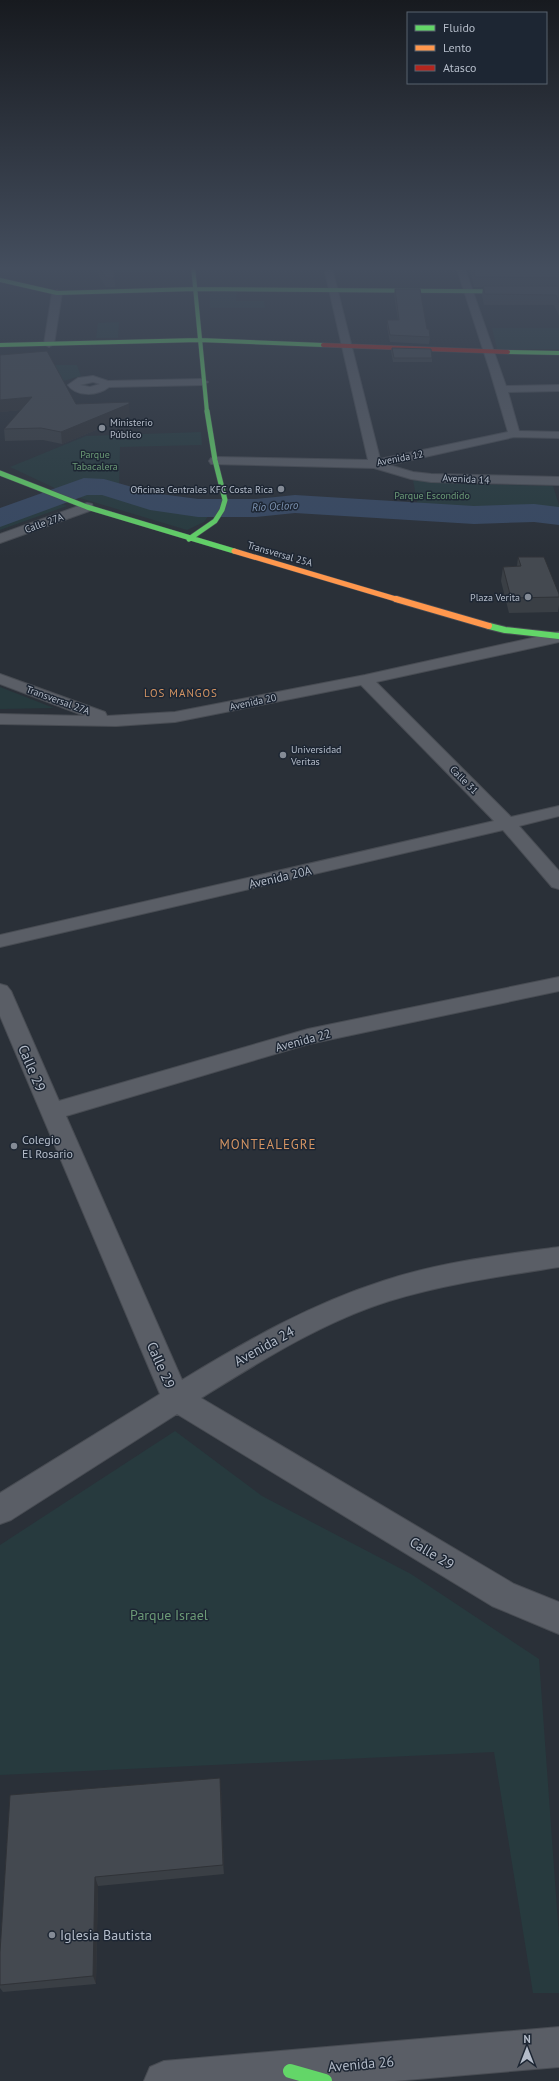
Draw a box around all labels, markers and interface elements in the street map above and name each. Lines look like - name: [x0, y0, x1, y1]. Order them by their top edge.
- legend: [407, 12, 547, 84]
- text: Fluido: [443, 20, 475, 35]
- text: Lento: [443, 40, 472, 55]
- text: Atasco: [443, 60, 476, 75]
- place label: Ministerio Público: [110, 416, 153, 441]
- marker: Ministerio Público: [97, 423, 107, 433]
- street label: Avenida 12: [376, 447, 424, 469]
- park label: Parque Tabacalera: [72, 448, 118, 473]
- street label: Avenida 14: [442, 471, 491, 487]
- place label: Oficinas Centrales KFC Costa Rica: [130, 483, 273, 496]
- marker: Oficinas Centrales KFC Costa Rica: [276, 484, 286, 494]
- park label: Parque Escondido: [394, 489, 470, 502]
- water label: Río Ocloro: [251, 498, 299, 514]
- street label: Calle 27A: [23, 510, 65, 536]
- street label: Transversal 25A: [246, 538, 314, 570]
- place label: Plaza Verita: [470, 591, 520, 604]
- marker: Plaza Verita: [523, 592, 533, 602]
- street label: Transversal 27A: [24, 682, 92, 718]
- district label: LOS MANGOS: [144, 686, 218, 700]
- street label: Avenida 20: [228, 691, 278, 713]
- place label: Universidad Veritas: [290, 743, 341, 768]
- marker: Universidad Veritas: [278, 750, 288, 760]
- street label: Calle 31: [447, 763, 481, 797]
- street label: Avenida 20A: [247, 863, 313, 891]
- street label: Avenida 22: [274, 1025, 332, 1055]
- street label: Calle 29: [14, 1042, 50, 1094]
- place label: Colegio El Rosario: [22, 1132, 73, 1161]
- district label: MONTEALEGRE: [219, 1136, 317, 1153]
- marker: Colegio El Rosario: [9, 1141, 19, 1151]
- street label: Avenida 24: [231, 1322, 298, 1370]
- street label: Calle 29: [143, 1339, 179, 1391]
- street label: Calle 29: [406, 1533, 458, 1573]
- park label: Parque Israel: [130, 1606, 208, 1624]
- place label: Iglesia Bautista: [60, 1926, 152, 1944]
- marker: Iglesia Bautista: [47, 1930, 57, 1940]
- north arrow: [507, 2029, 547, 2069]
- text: N: [523, 2032, 531, 2046]
- street label: Avenida 26: [327, 2052, 395, 2076]

